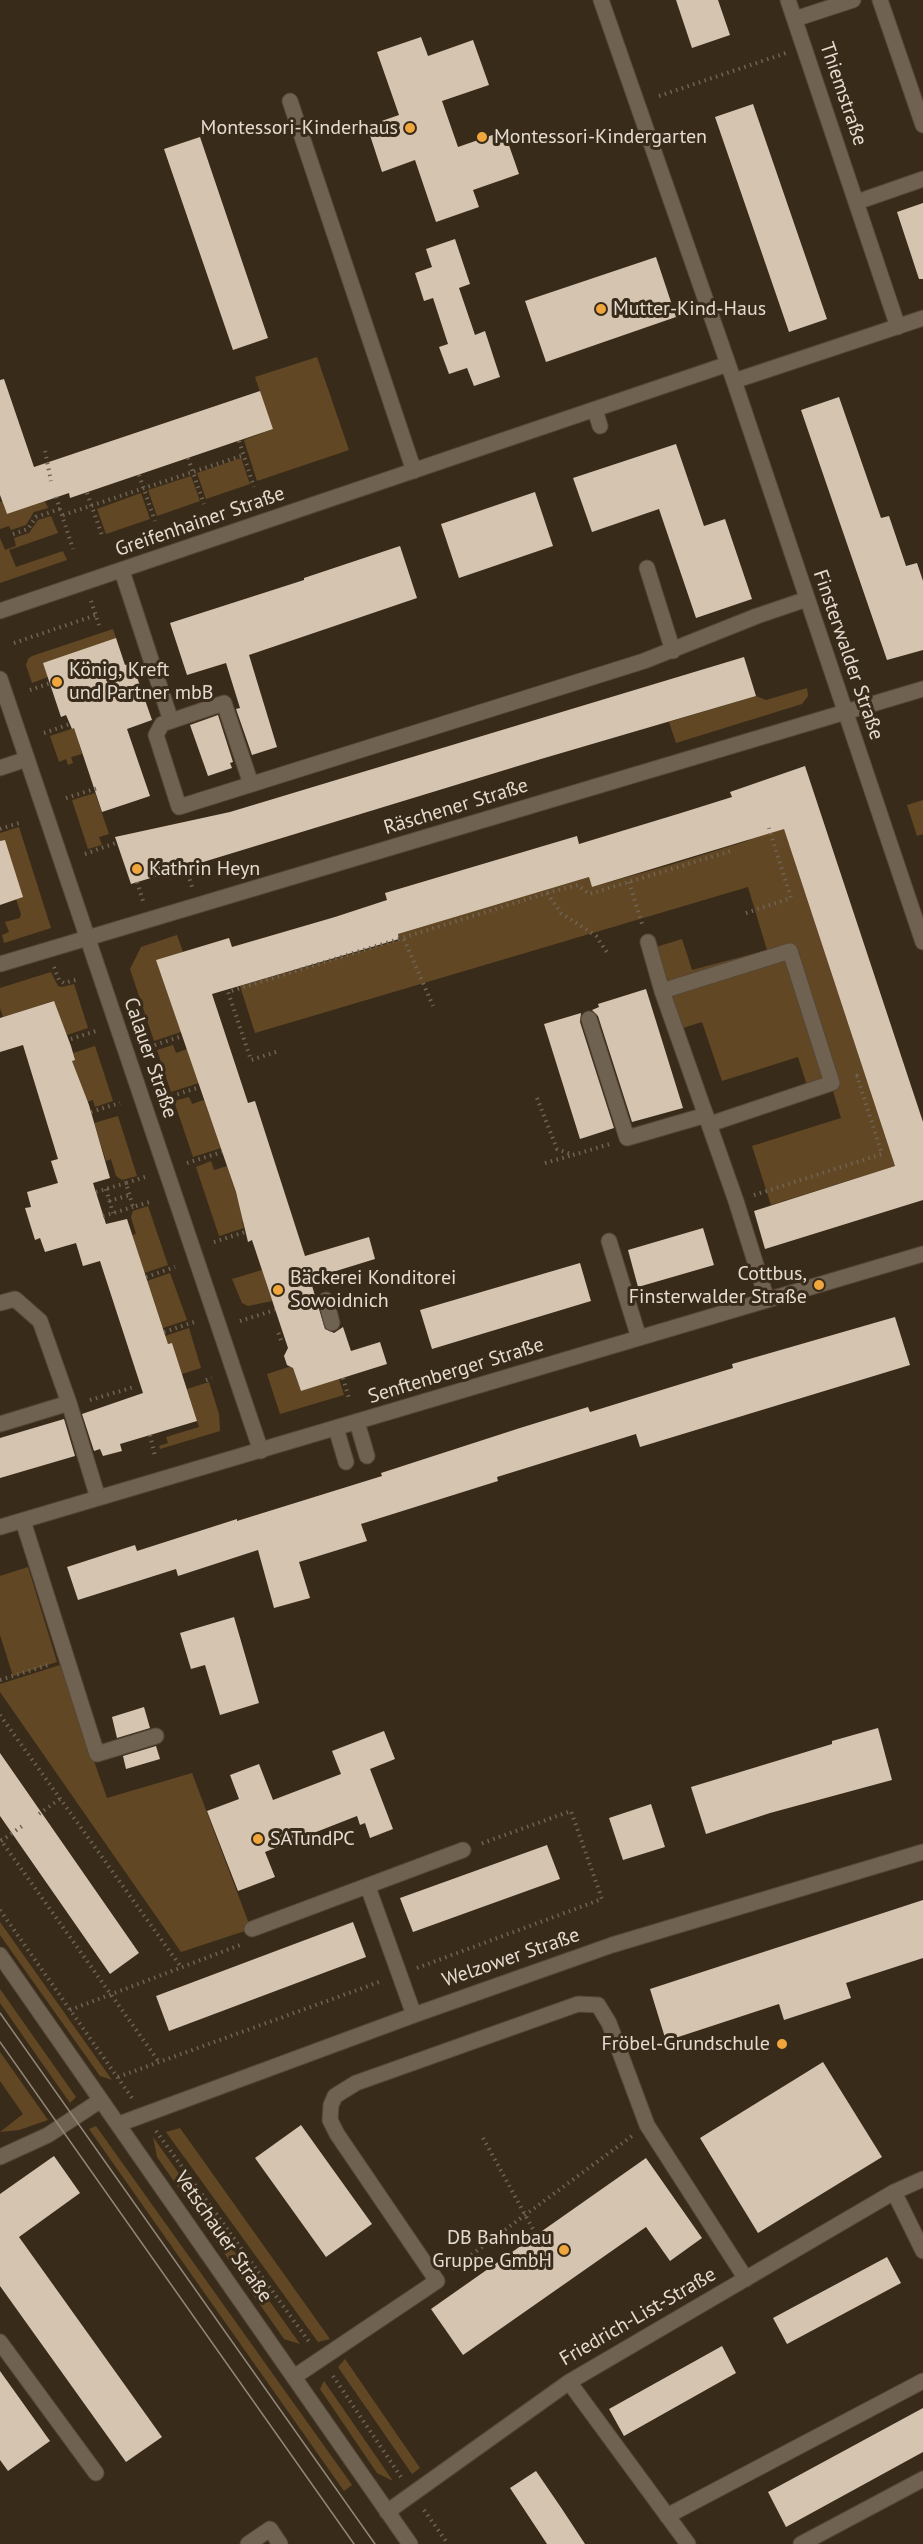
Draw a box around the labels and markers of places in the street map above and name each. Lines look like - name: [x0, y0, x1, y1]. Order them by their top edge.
- place label: Montessori-Kinderhaus: [201, 116, 398, 140]
- marker: Montessori-Kinderhaus: [403, 121, 417, 135]
- place label: Montessori-Kindergarten: [494, 125, 707, 149]
- marker: Montessori-Kindergarten: [475, 130, 489, 144]
- place label: Mutter-Kind-Haus: [613, 297, 766, 321]
- marker: Mutter-Kind-Haus: [594, 302, 608, 316]
- place label: König, Kreft und Partner mbB: [69, 658, 213, 705]
- marker: König, Kreft und Partner mbB: [50, 675, 64, 689]
- place label: Kathrin Heyn: [149, 857, 260, 881]
- marker: Kathrin Heyn: [130, 862, 144, 876]
- place label: Cottbus, Finsterwalder Straße: [629, 1262, 807, 1309]
- place label: Bäckerei Konditorei Sowoidnich: [290, 1266, 456, 1313]
- marker: Cottbus, Finsterwalder Straße: [812, 1278, 826, 1292]
- marker: Bäckerei Konditorei Sowoidnich: [271, 1283, 285, 1297]
- place label: SATundPC: [270, 1827, 355, 1851]
- marker: SATundPC: [251, 1832, 265, 1846]
- place label: Fröbel-Grundschule: [601, 2032, 770, 2056]
- marker: Fröbel-Grundschule: [775, 2037, 789, 2051]
- place label: DB Bahnbau Gruppe GmbH: [432, 2226, 552, 2273]
- marker: DB Bahnbau Gruppe GmbH: [557, 2243, 571, 2257]

